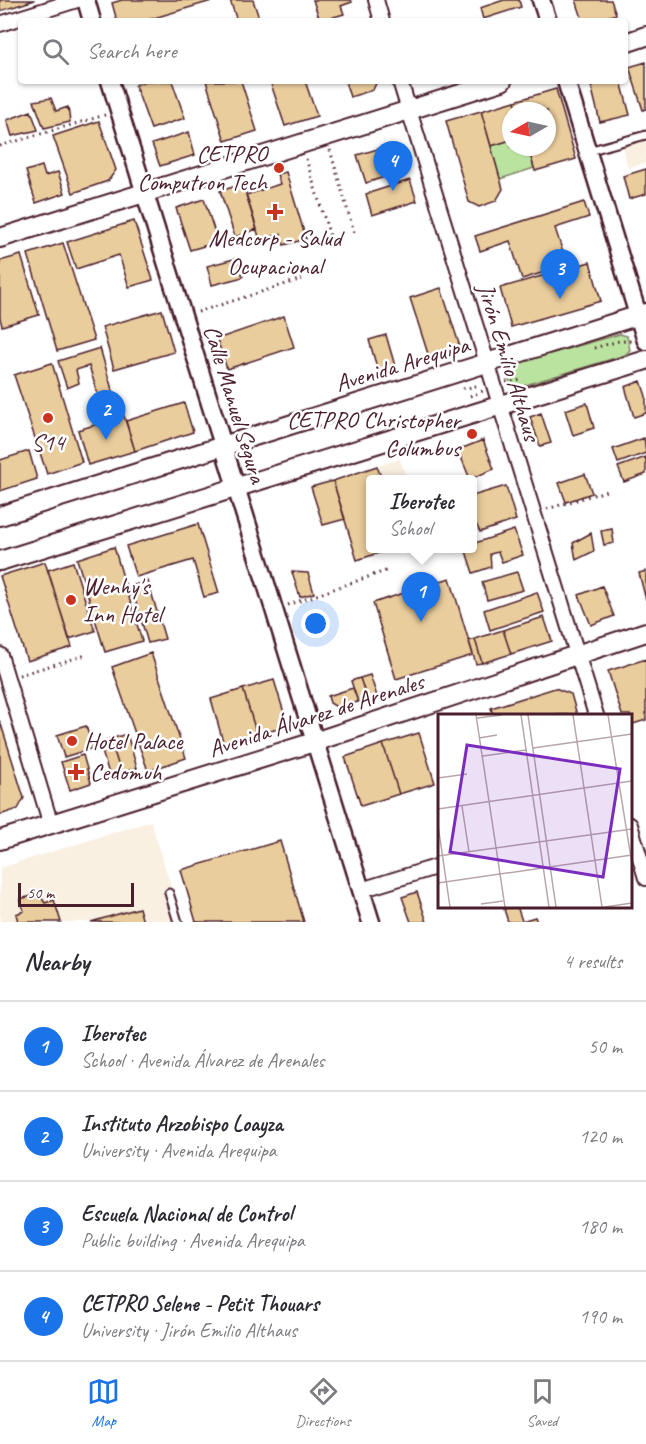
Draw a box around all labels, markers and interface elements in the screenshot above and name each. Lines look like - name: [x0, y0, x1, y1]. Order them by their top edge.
- search box: [18, 18, 628, 84]
- icon: search: [39, 35, 72, 68]
- text: Search here: [87, 37, 177, 65]
- north arrow: [502, 102, 556, 156]
- place label: CETPRO Computron Tech: [137, 139, 269, 197]
- pin: 4: [374, 142, 412, 191]
- marker: CETPRO Computron Tech: [272, 161, 286, 175]
- marker: Medcorp - Salud Ocupacional: [266, 203, 284, 221]
- place label: Medcorp - Salud Ocupacional: [209, 223, 345, 281]
- pin: 3: [540, 250, 580, 299]
- street label: Jirón Emilio Althaus: [471, 279, 548, 447]
- street label: Calle Manuel Segura: [197, 322, 274, 488]
- street label: Avenida Arequipa: [332, 329, 474, 399]
- pin: 2: [86, 390, 126, 440]
- place label: CETPRO Christopher Columbus: [287, 405, 463, 463]
- marker: S14: [41, 411, 55, 425]
- place label: S14: [31, 427, 67, 457]
- marker: CETPRO Christopher Columbus: [465, 427, 479, 441]
- popup: [366, 475, 477, 553]
- text: Iberotec: [389, 488, 454, 516]
- text: School: [389, 516, 432, 541]
- place label: Wenhy's Inn Hotel: [83, 571, 165, 629]
- pin: 1: [402, 572, 440, 622]
- marker: Wenhy's Inn Hotel: [64, 593, 78, 607]
- your location: [301, 609, 330, 638]
- street label: Avenida Álvarez de Arenales: [205, 666, 429, 764]
- inset map: [438, 714, 631, 907]
- place label: Hotel Palace: [84, 726, 185, 756]
- marker: Hotel Palace: [65, 734, 79, 748]
- place label: Cedomuh: [90, 757, 163, 787]
- marker: Cedomuh: [67, 763, 85, 781]
- scale bar: [18, 880, 134, 908]
- text: 50 m: [27, 883, 54, 903]
- text: Nearby: [24, 945, 89, 978]
- text: 4 results: [563, 949, 622, 974]
- text: Iberotec: [81, 1020, 146, 1048]
- text: 1: [39, 1034, 48, 1059]
- text: 50 m: [588, 1034, 622, 1059]
- text: School · Avenida Álvarez de Arenales: [81, 1048, 324, 1073]
- text: Instituto Arzobispo Loayza: [81, 1110, 283, 1138]
- text: 2: [39, 1124, 48, 1149]
- text: 120 m: [579, 1124, 622, 1149]
- text: University · Avenida Arequipa: [81, 1138, 276, 1163]
- text: Escuela Nacional de Control: [81, 1200, 292, 1228]
- text: 3: [39, 1214, 48, 1239]
- text: 180 m: [579, 1214, 622, 1239]
- text: Public building · Avenida Arequipa: [81, 1228, 305, 1253]
- text: CETPRO Selene - Petit Thouars: [81, 1290, 319, 1318]
- text: 4: [39, 1304, 48, 1329]
- text: 190 m: [579, 1304, 622, 1329]
- text: University · Jirón Emilio Althaus: [81, 1318, 297, 1343]
- tab: Map: [87, 1375, 120, 1431]
- tab: Directions: [295, 1375, 351, 1431]
- tab: Saved: [526, 1375, 559, 1431]

